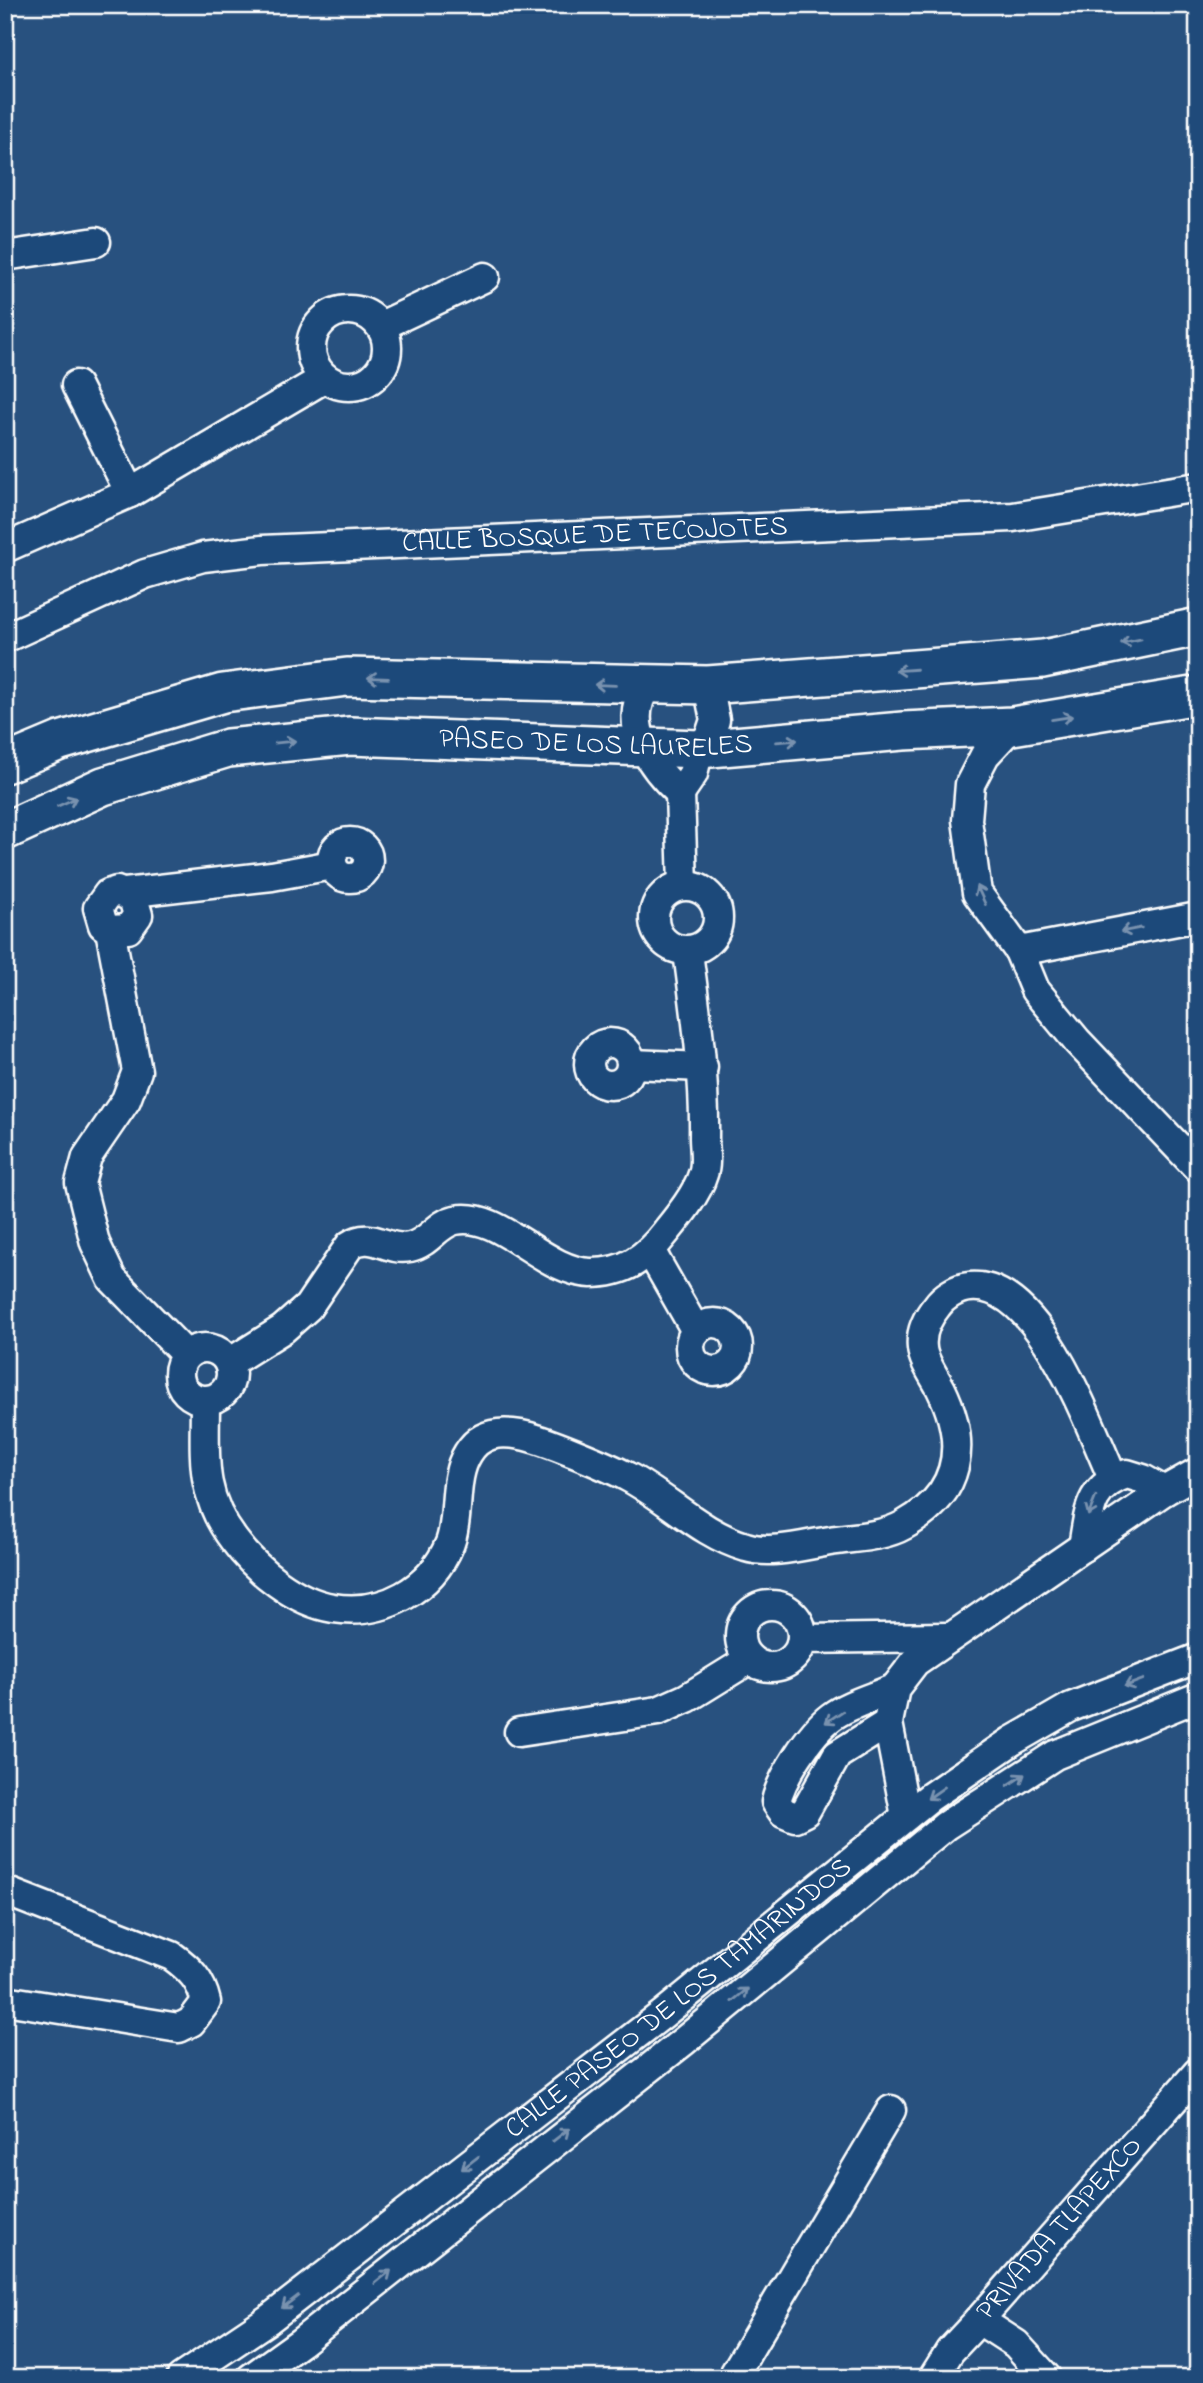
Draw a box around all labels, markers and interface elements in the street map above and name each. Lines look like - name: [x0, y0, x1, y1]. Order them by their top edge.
- street label: CALLE BOSQUE DE TECOJOTES: [401, 506, 789, 564]
- one-way arrow: [1120, 635, 1143, 649]
- one-way arrow: [895, 664, 917, 677]
- one-way arrow: [367, 672, 390, 685]
- one-way arrow: [594, 678, 617, 692]
- one-way arrow: [1050, 711, 1073, 724]
- street label: PASEO DE LOS LAURELES: [438, 719, 754, 770]
- one-way arrow: [775, 734, 797, 747]
- one-way arrow: [274, 735, 296, 748]
- one-way arrow: [56, 795, 78, 808]
- one-way arrow: [974, 885, 987, 906]
- one-way arrow: [1120, 924, 1143, 937]
- one-way arrow: [1085, 1494, 1098, 1516]
- one-way arrow: [1124, 1677, 1146, 1690]
- one-way arrow: [825, 1710, 844, 1725]
- one-way arrow: [1006, 1773, 1025, 1787]
- one-way arrow: [927, 1786, 946, 1800]
- street label: CALLE PASEO DE LOS TAMARINDOS: [496, 1848, 861, 2150]
- one-way arrow: [731, 1987, 749, 2003]
- street label: PRIVADA TLAPEXCO: [967, 2127, 1152, 2330]
- one-way arrow: [552, 2128, 570, 2143]
- one-way arrow: [462, 2155, 480, 2170]
- one-way arrow: [373, 2269, 392, 2284]
- one-way arrow: [282, 2295, 300, 2310]

